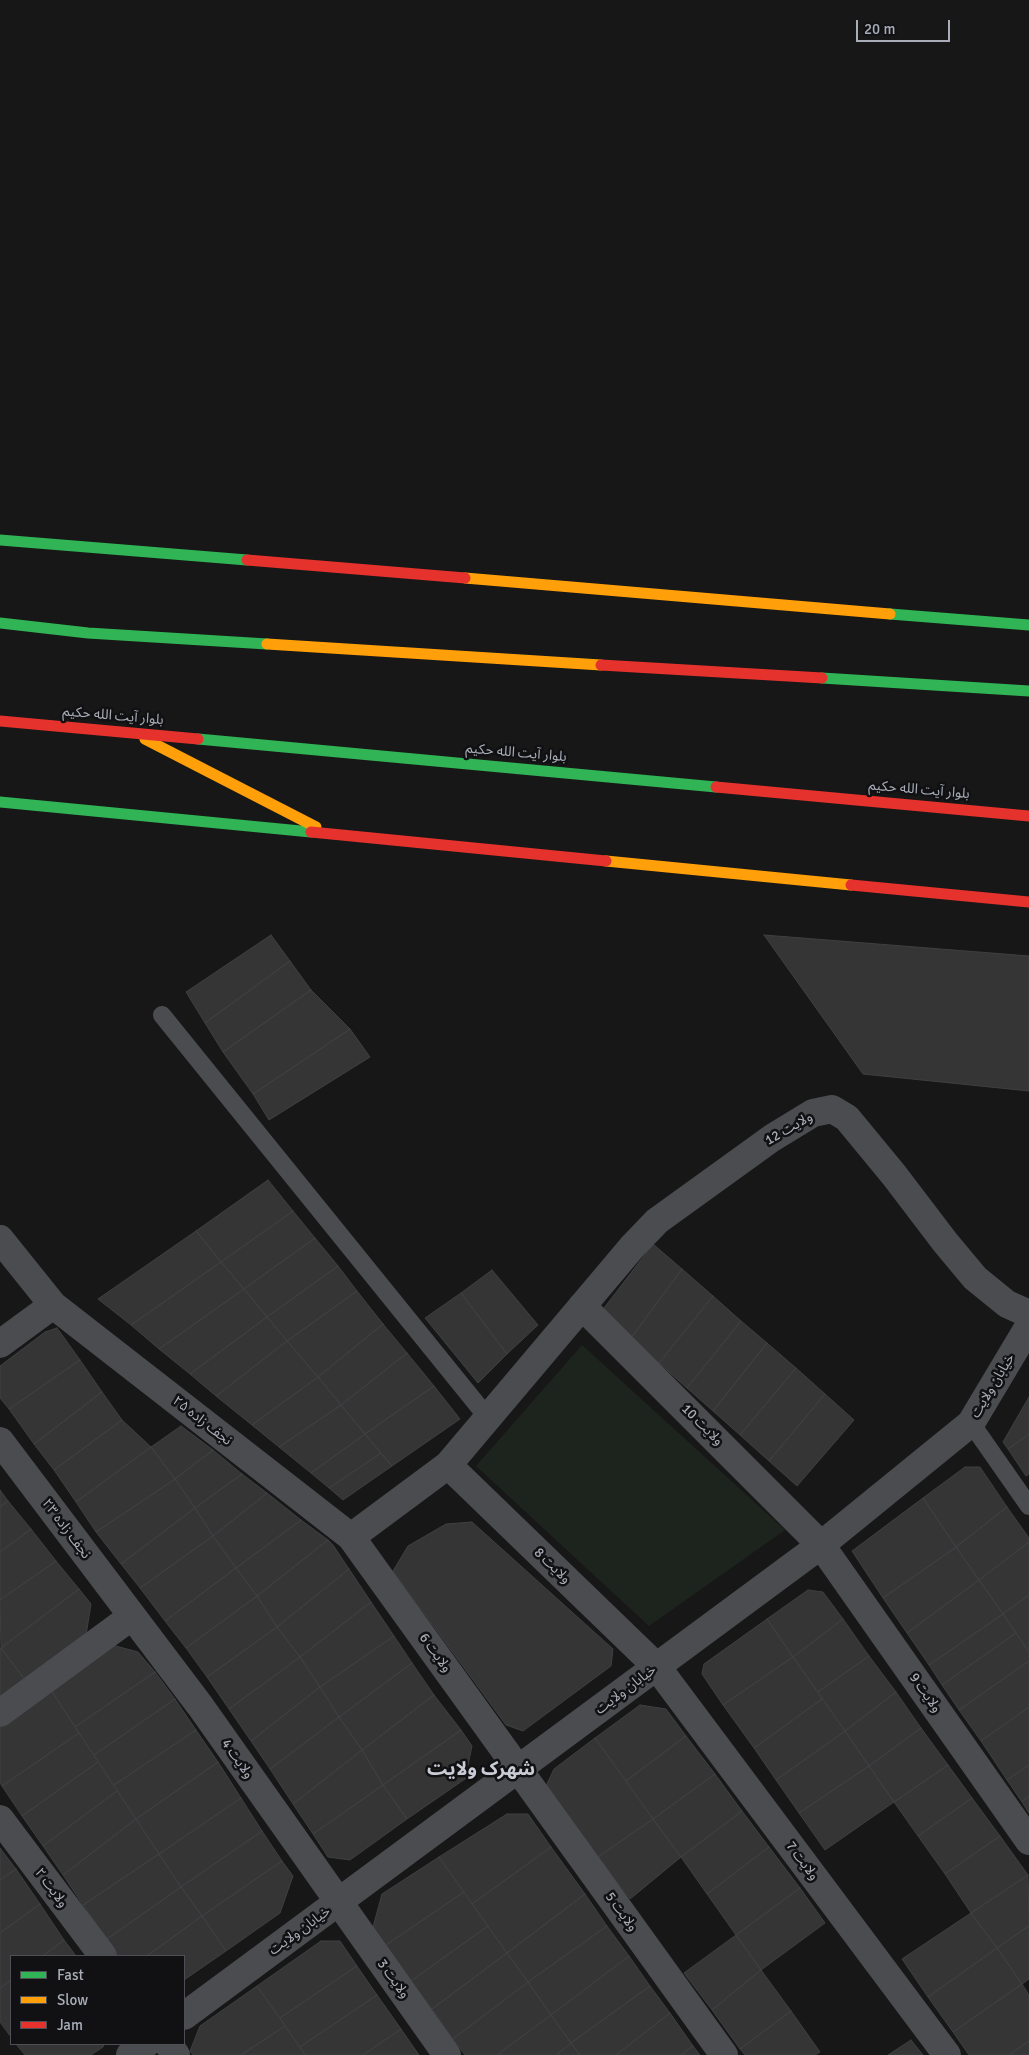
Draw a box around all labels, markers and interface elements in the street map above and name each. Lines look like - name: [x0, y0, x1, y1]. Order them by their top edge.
- scale bar: [859, 10, 953, 42]
- text: 20 m: [864, 20, 895, 38]
- street label: بلوار آیت الله حکیم: [62, 703, 164, 729]
- street label: بلوار آیت الله حکیم: [465, 740, 567, 766]
- street label: بلوار آیت الله حکیم: [868, 777, 970, 803]
- street label: ولایت 12: [762, 1109, 816, 1149]
- street label: خیابان ولایت: [967, 1351, 1019, 1421]
- street label: نجف زاده ۲۵: [169, 1393, 235, 1449]
- street label: ولایت 10: [678, 1401, 726, 1449]
- street label: نجف زاده ۲۳: [38, 1496, 94, 1562]
- street label: ولایت 8: [530, 1544, 574, 1588]
- street label: ولایت 6: [415, 1630, 455, 1676]
- street label: خیابان ولایت: [592, 1662, 660, 1718]
- street label: ولایت 9: [905, 1670, 945, 1716]
- street label: ولایت 4: [217, 1736, 257, 1782]
- district label: شهرک ولایت: [427, 1759, 535, 1781]
- street label: ولایت 7: [782, 1838, 822, 1884]
- street label: ولایت ۲: [31, 1865, 71, 1911]
- street label: ولایت 5: [601, 1889, 641, 1935]
- street label: خیابان ولایت: [266, 1903, 334, 1959]
- legend: [10, 1955, 185, 2045]
- street label: ولایت 3: [373, 1956, 413, 2002]
- text: Fast: [57, 1966, 84, 1984]
- text: Slow: [57, 1991, 88, 2009]
- text: Jam: [57, 2016, 83, 2034]

